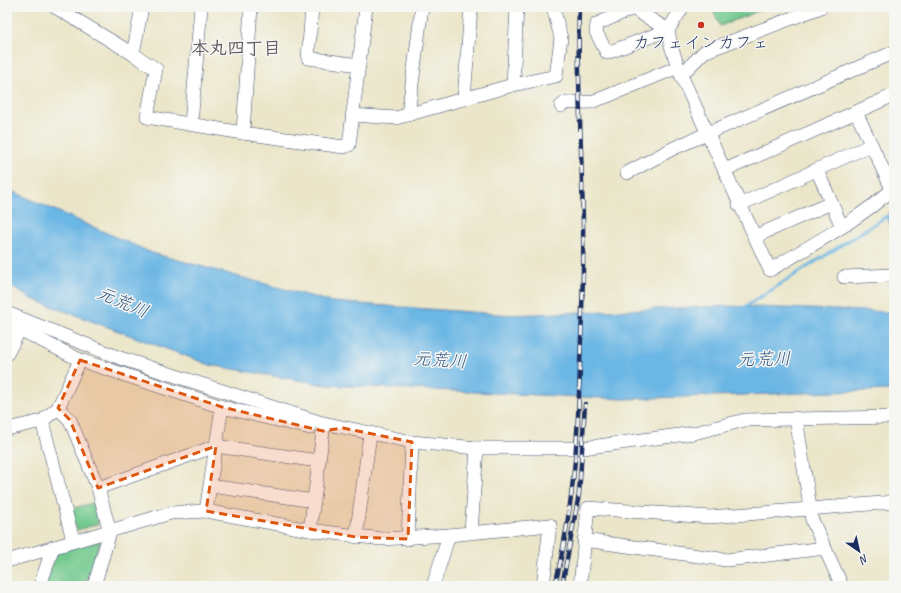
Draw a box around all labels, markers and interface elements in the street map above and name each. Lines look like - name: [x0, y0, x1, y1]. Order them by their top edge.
- marker: カフェインカフェ: [696, 20, 706, 30]
- place label: カフェインカフェ: [633, 32, 769, 53]
- district label: 本丸四丁目: [191, 37, 281, 59]
- water label: 元荒川: [94, 281, 152, 323]
- water label: 元荒川: [412, 347, 468, 373]
- water label: 元荒川: [737, 348, 791, 370]
- north arrow: [839, 531, 879, 571]
- text: N: [856, 552, 871, 568]

